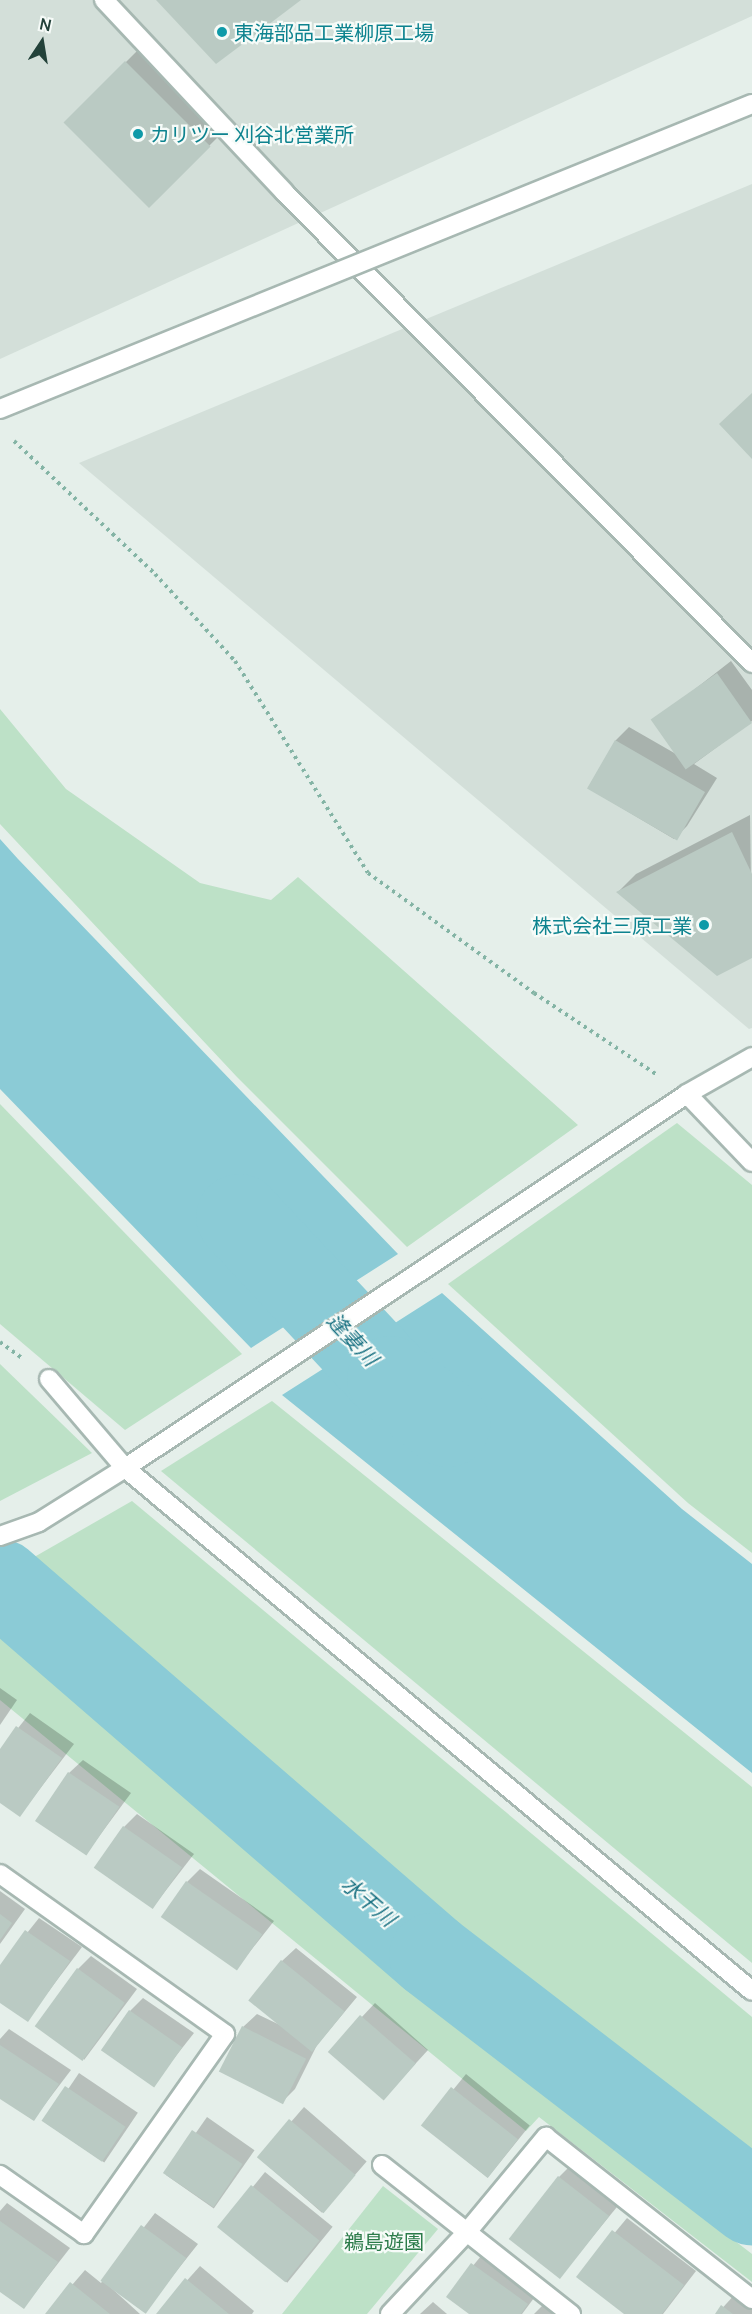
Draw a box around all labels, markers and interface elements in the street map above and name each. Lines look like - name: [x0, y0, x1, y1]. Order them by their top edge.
- north arrow: [12, 12, 72, 72]
- text: N: [38, 12, 54, 36]
- place label: 東海部品工業柳原工場: [234, 20, 434, 44]
- marker: 東海部品工業柳原工場: [215, 25, 229, 39]
- place label: カリツー 刈谷北営業所: [150, 122, 354, 146]
- marker: カリツー 刈谷北営業所: [131, 127, 145, 141]
- place label: 株式会社三原工業: [532, 913, 692, 937]
- marker: 株式会社三原工業: [697, 918, 711, 932]
- water label: 逢妻川: [322, 1307, 384, 1371]
- water label: 水干川: [337, 1871, 401, 1931]
- park label: 鵜島遊園: [344, 2229, 424, 2253]

